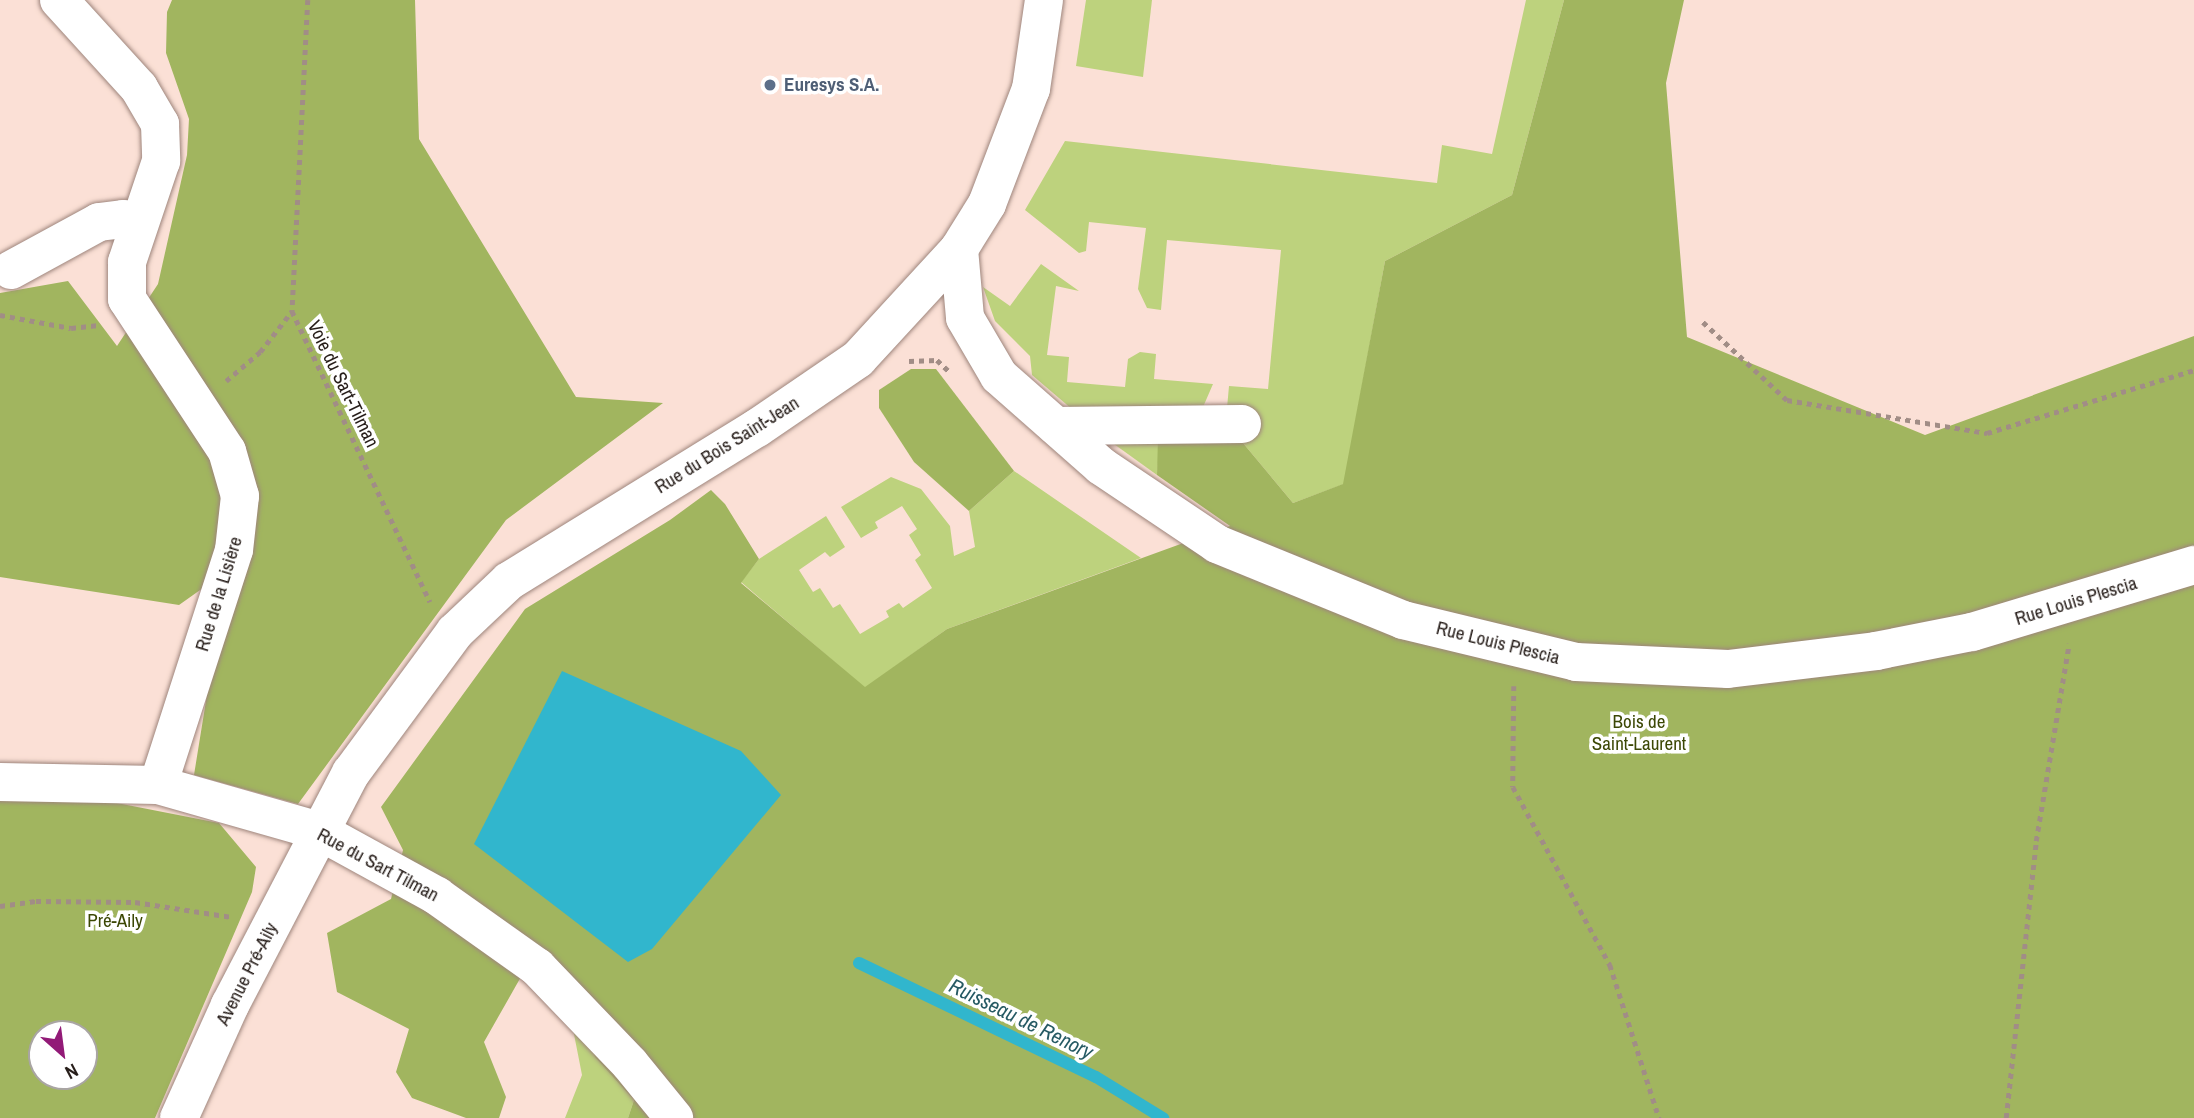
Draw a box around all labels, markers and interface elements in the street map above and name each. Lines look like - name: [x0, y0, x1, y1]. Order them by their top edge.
- place label: Euresys S.A.: [784, 74, 879, 96]
- marker: Euresys S.A.: [762, 77, 778, 93]
- street label: Voie du Sart-Tilman: [302, 317, 384, 451]
- street label: Rue du Bois Saint-Jean: [651, 391, 803, 499]
- street label: Rue de la Lisière: [191, 534, 247, 654]
- street label: Rue Louis Plescia: [2012, 572, 2140, 630]
- street label: Rue Louis Plescia: [1434, 617, 1562, 669]
- park label: Bois de Saint-Laurent: [1592, 711, 1686, 755]
- street label: Rue du Sart Tilman: [313, 823, 443, 907]
- park label: Pré-Aily: [87, 910, 143, 932]
- street label: Avenue Pré-Aily: [211, 919, 283, 1029]
- water label: Ruisseau de Renory: [945, 973, 1097, 1065]
- north arrow: [28, 1020, 98, 1090]
- text: N: [61, 1058, 83, 1086]

